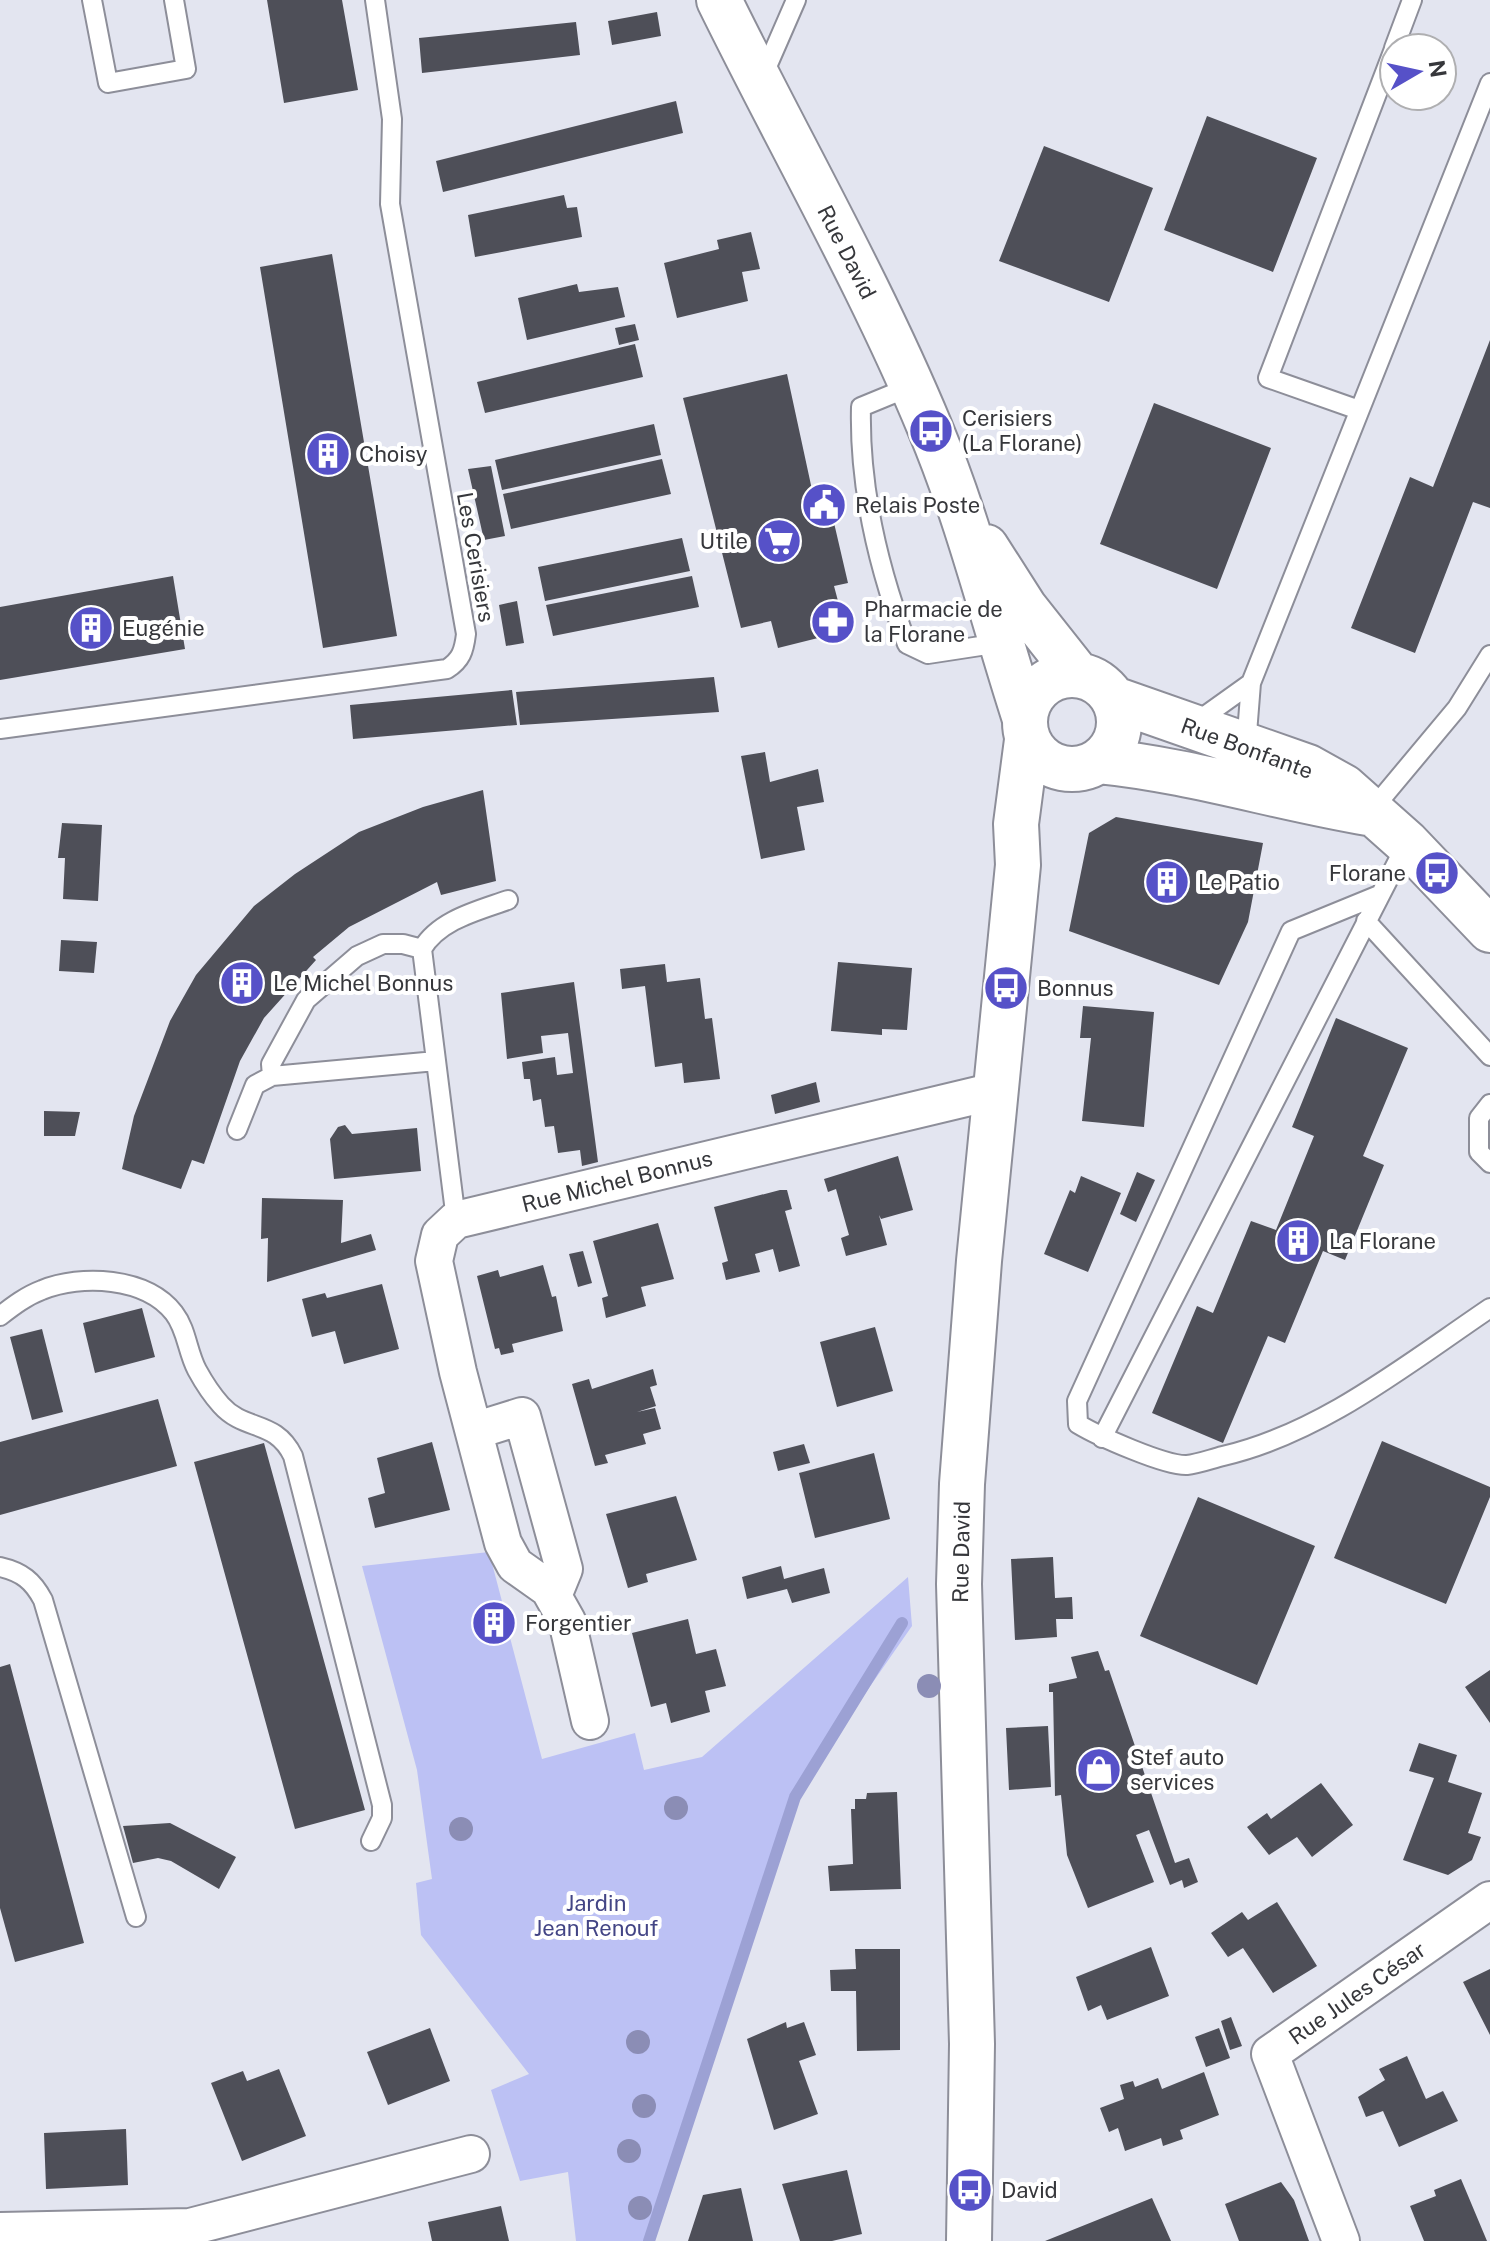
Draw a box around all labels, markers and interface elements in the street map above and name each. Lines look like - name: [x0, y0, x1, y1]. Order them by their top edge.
- north arrow: [1378, 32, 1458, 112]
- text: N: [1424, 58, 1452, 79]
- street label: Rue David: [812, 201, 882, 303]
- place label: Cerisiers (La Florane): [962, 405, 1082, 456]
- bus stop icon: Cerisiers (La Florane): [907, 407, 955, 455]
- building icon: Choisy: [304, 430, 352, 478]
- place label: Choisy: [359, 441, 428, 467]
- public building icon: Relais Poste: [800, 481, 848, 529]
- street label: Les Cerisiers: [452, 490, 500, 624]
- place label: Relais Poste: [855, 492, 980, 518]
- supermarket icon: Utile: [755, 517, 803, 565]
- place label: Utile: [700, 528, 748, 554]
- place label: Pharmacie de la Florane: [864, 596, 1003, 647]
- pharmacy icon: Pharmacie de la Florane: [809, 598, 857, 646]
- building icon: Eugénie: [67, 604, 115, 652]
- place label: Eugénie: [122, 615, 205, 641]
- street label: Rue Bonfante: [1177, 712, 1317, 784]
- bus stop icon: Florane: [1413, 849, 1461, 897]
- building icon: Le Patio: [1143, 858, 1191, 906]
- place label: Florane: [1329, 860, 1406, 886]
- place label: Le Patio: [1198, 869, 1280, 895]
- building icon: Le Michel Bonnus: [218, 959, 266, 1007]
- bus stop icon: Bonnus: [982, 964, 1030, 1012]
- place label: Le Michel Bonnus: [273, 970, 453, 996]
- place label: Bonnus: [1037, 975, 1114, 1001]
- street label: Rue Michel Bonnus: [519, 1145, 715, 1217]
- building icon: La Florane: [1274, 1217, 1322, 1265]
- place label: La Florane: [1329, 1228, 1436, 1254]
- street label: Rue David: [947, 1501, 975, 1603]
- building icon: Forgentier: [470, 1599, 518, 1647]
- place label: Forgentier: [525, 1610, 632, 1636]
- place label: Stef auto services: [1130, 1744, 1224, 1795]
- shop icon: Stef auto services: [1075, 1746, 1123, 1794]
- park label: Jardin Jean Renouf: [534, 1890, 659, 1941]
- street label: Rue Jules César: [1284, 1936, 1430, 2050]
- bus stop icon: David: [946, 2166, 994, 2214]
- place label: David: [1001, 2177, 1058, 2203]

